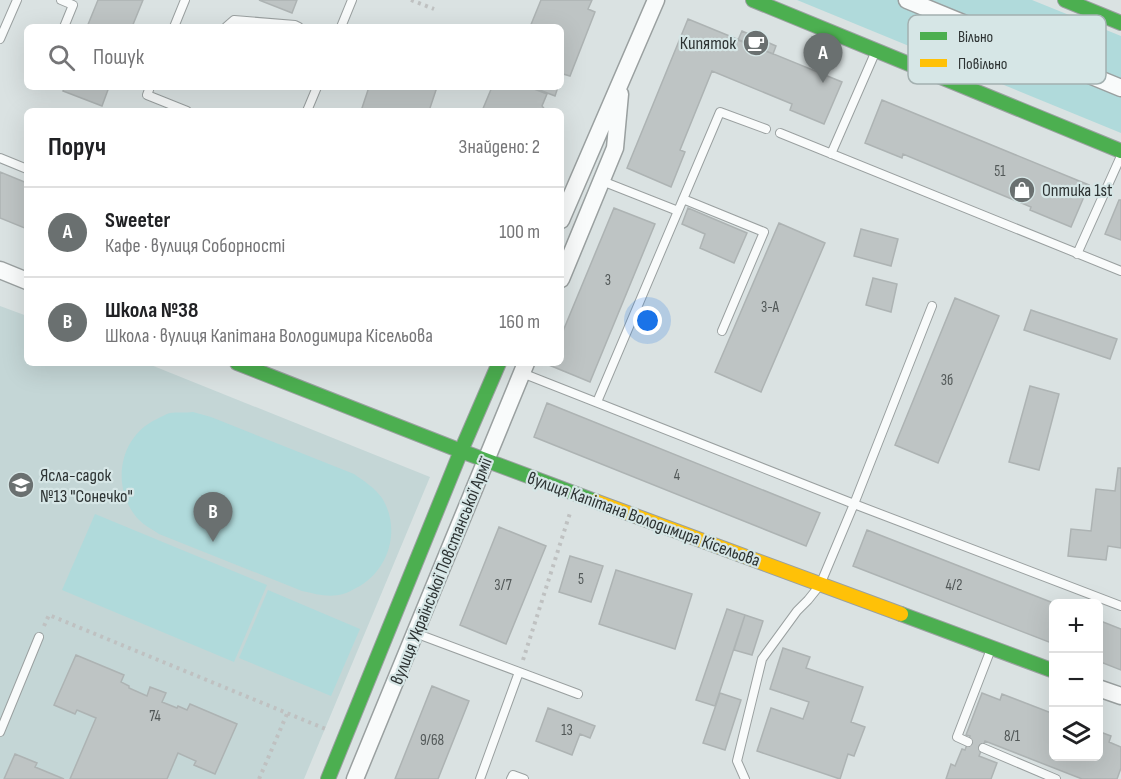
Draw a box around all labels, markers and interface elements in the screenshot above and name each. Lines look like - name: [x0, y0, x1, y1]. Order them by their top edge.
- legend: [908, 15, 1106, 84]
- search box: [24, 24, 564, 90]
- cafe icon: Кипяток: [741, 28, 771, 58]
- text: Вільно: [958, 28, 993, 47]
- place label: Кипяток: [680, 33, 736, 54]
- pin: A: [804, 34, 842, 83]
- icon: search: [45, 41, 78, 74]
- text: Пошук: [93, 44, 144, 71]
- text: Повільно: [958, 55, 1008, 74]
- text: Поруч: [48, 132, 106, 163]
- text: Знайдено: 2: [459, 135, 540, 159]
- house number: 51: [994, 162, 1006, 181]
- shop icon: Оптика 1st: [1007, 175, 1037, 205]
- place label: Оптика 1st: [1042, 180, 1113, 201]
- text: Sweeter: [105, 207, 170, 234]
- text: A: [63, 220, 72, 244]
- text: 100 m: [499, 220, 540, 244]
- text: Кафе · вулиця Соборності: [105, 234, 285, 258]
- house number: 3: [605, 271, 611, 290]
- text: Школа №38: [105, 297, 198, 324]
- house number: 3-А: [761, 298, 780, 317]
- your location: [633, 306, 662, 335]
- text: B: [63, 310, 72, 334]
- text: 160 m: [499, 310, 540, 334]
- text: Школа · вулиця Капітана Володимира Кісельова: [105, 324, 433, 348]
- house number: 3б: [941, 371, 953, 390]
- street label: вулиця Української Повстанської Армії: [386, 454, 497, 688]
- place label: Ясла-садок №13 "Сонечко": [40, 465, 133, 507]
- house number: 4: [674, 466, 680, 485]
- street label: вулиця Капітана Володимира Кісельова: [525, 468, 763, 571]
- school or university icon: Ясла-садок №13 "Сонечко": [6, 470, 36, 500]
- pin: B: [194, 492, 232, 542]
- house number: 5: [578, 570, 584, 589]
- house number: 3/7: [494, 576, 512, 595]
- house number: 4/2: [946, 576, 962, 595]
- map controls: [1049, 599, 1103, 761]
- button: +: [1049, 599, 1103, 653]
- button: −: [1049, 653, 1103, 707]
- house number: 74: [149, 707, 161, 726]
- button: layers: [1049, 707, 1103, 761]
- house number: 13: [561, 721, 573, 740]
- house number: 8/1: [1004, 727, 1021, 746]
- house number: 9/68: [420, 731, 444, 750]

